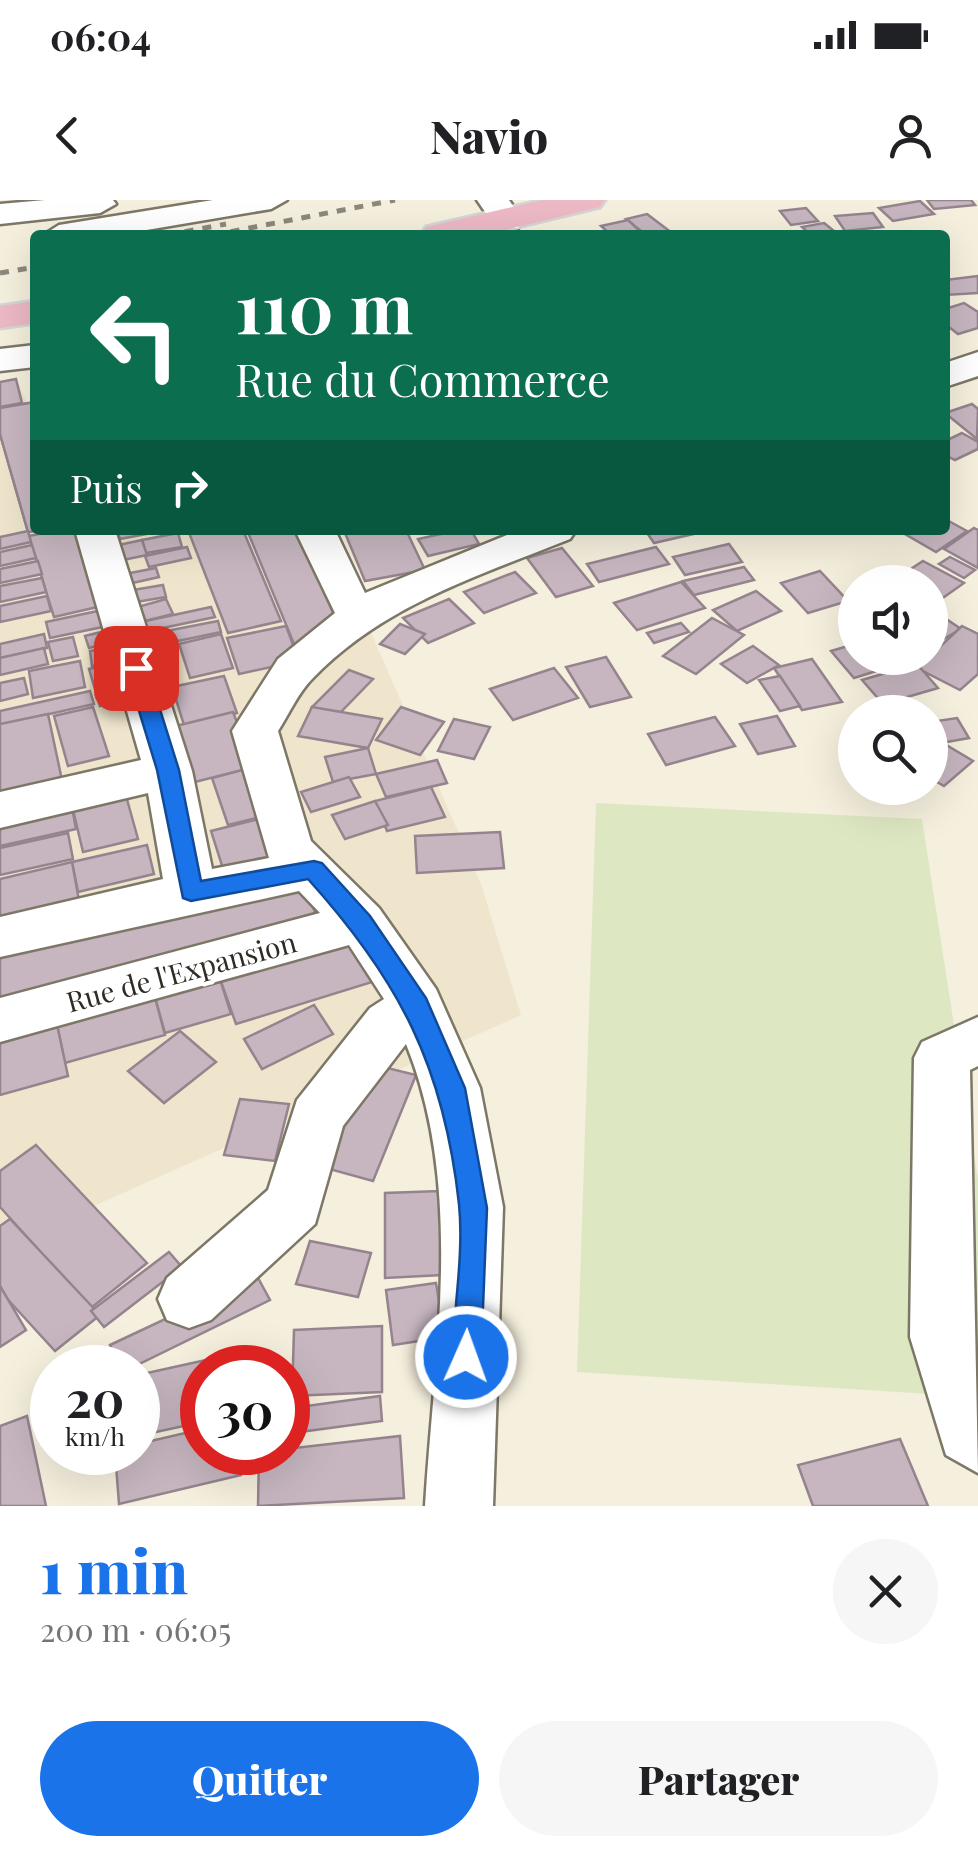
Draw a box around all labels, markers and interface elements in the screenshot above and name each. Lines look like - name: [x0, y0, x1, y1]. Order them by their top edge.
- text: 06:04: [50, 10, 151, 61]
- text: Navio: [430, 105, 548, 165]
- icon: back: [40, 108, 95, 163]
- icon: person: [883, 108, 938, 163]
- text: 110 m: [235, 258, 413, 352]
- icon: left: [70, 270, 200, 400]
- text: Rue du Commerce: [235, 348, 610, 408]
- icon: right: [162, 460, 217, 515]
- text: Puis: [70, 462, 142, 513]
- map controls: [838, 565, 948, 805]
- button: sound: [838, 565, 948, 675]
- pin: [94, 626, 179, 711]
- icon: arrive: [109, 641, 164, 696]
- button: search: [838, 695, 948, 805]
- street label: Rue de l'Expansion: [62, 922, 300, 1020]
- position arrow: [414, 1305, 518, 1409]
- speed limit sign: 30: [180, 1345, 310, 1475]
- text: 20: [66, 1364, 124, 1431]
- text: km/h: [65, 1419, 125, 1452]
- text: 1 min: [40, 1529, 188, 1609]
- button: close: [833, 1539, 938, 1644]
- text: 200 m · 06:05: [40, 1607, 231, 1650]
- button: Quitter: [40, 1721, 479, 1836]
- button: Partager: [499, 1721, 938, 1836]

